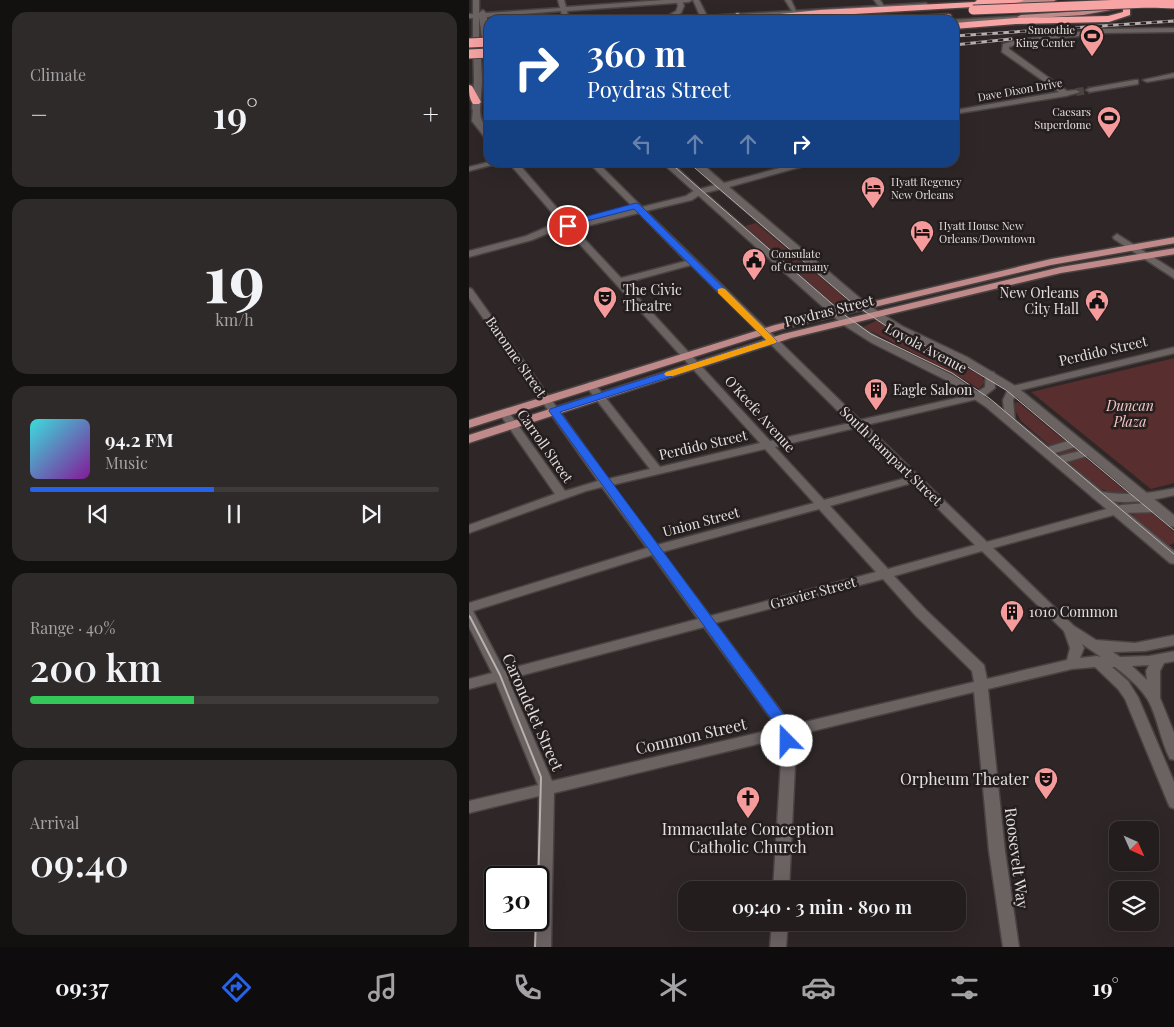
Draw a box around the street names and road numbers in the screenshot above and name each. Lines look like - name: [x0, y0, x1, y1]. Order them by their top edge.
- street label: Dave Dixon Drive: [976, 75, 1064, 104]
- street label: Poydras Street: [782, 290, 876, 331]
- street label: Baronne Street: [482, 313, 552, 402]
- street label: Loyola Avenue: [882, 318, 971, 377]
- street label: Perdido Street: [1057, 331, 1150, 370]
- street label: O'Keefe Avenue: [721, 371, 800, 456]
- street label: South Rampart Street: [836, 402, 947, 510]
- street label: Carroll Street: [513, 405, 578, 487]
- street label: Perdido Street: [657, 425, 750, 464]
- street label: Union Street: [660, 502, 742, 541]
- street label: Gravier Street: [768, 572, 859, 613]
- street label: Carondelet Street: [498, 650, 569, 774]
- street label: Common Street: [633, 712, 749, 759]
- street label: Roosevelt Way: [1001, 806, 1034, 910]

